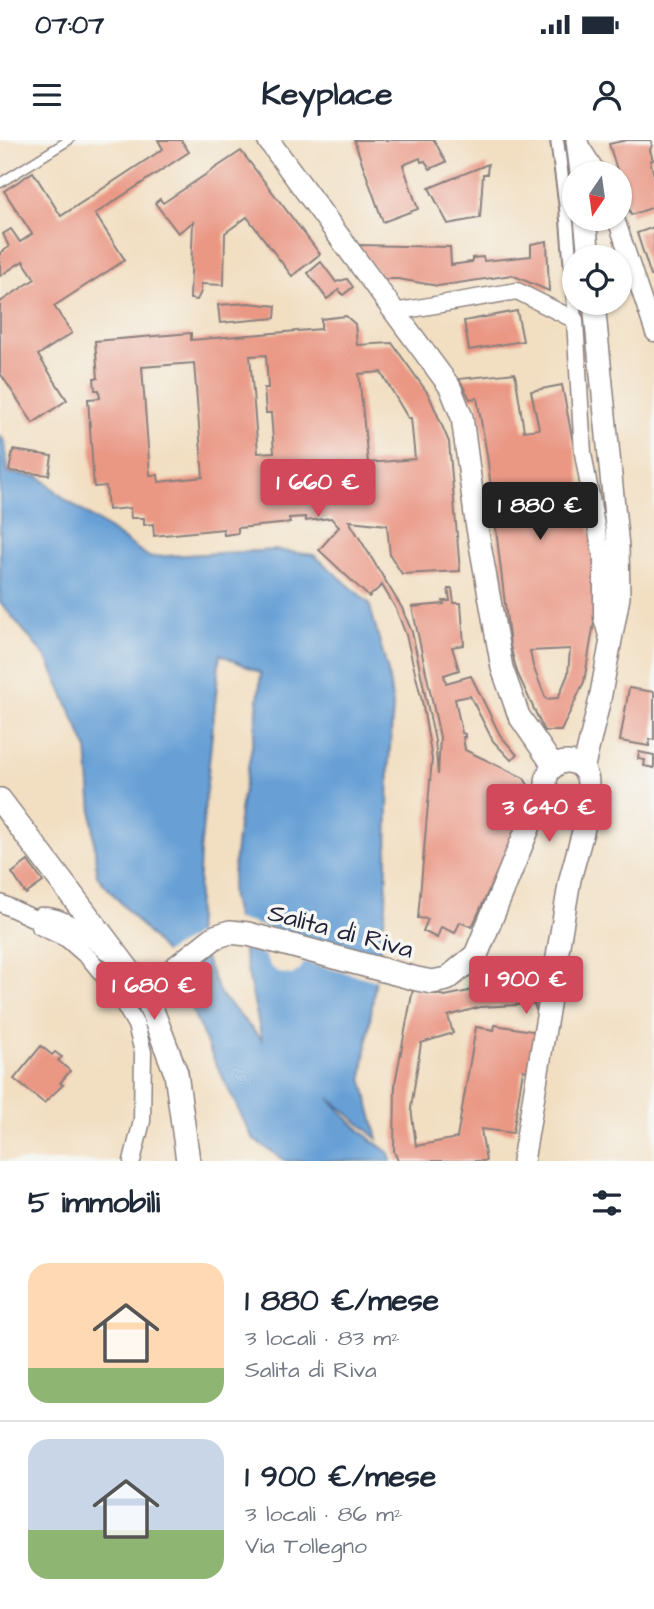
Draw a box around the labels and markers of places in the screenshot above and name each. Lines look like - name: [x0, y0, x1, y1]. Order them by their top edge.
- pin: 1 660 €: [253, 460, 383, 519]
- pin: 1 880 €: [475, 482, 605, 542]
- pin: 3 640 €: [484, 784, 614, 844]
- pin: 1 900 €: [461, 956, 591, 1016]
- pin: 1 680 €: [89, 962, 219, 1022]

